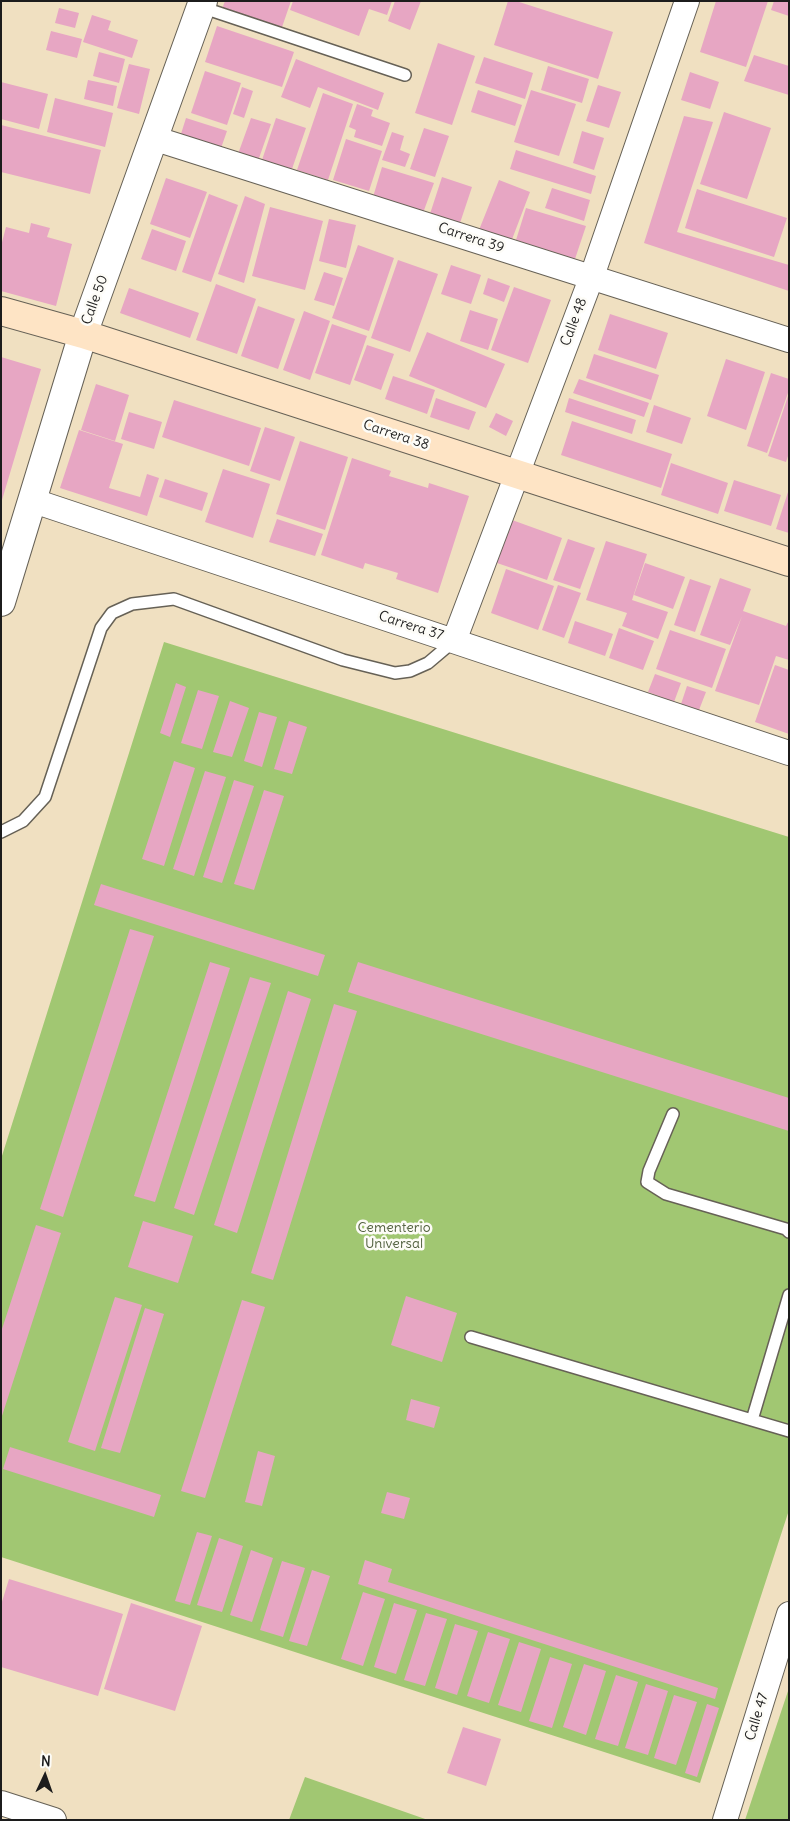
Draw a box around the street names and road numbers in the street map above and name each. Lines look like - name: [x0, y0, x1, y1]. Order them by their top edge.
- street label: Carrera 39: [436, 219, 506, 257]
- street label: Calle 50: [78, 273, 112, 327]
- street label: Calle 48: [557, 295, 591, 349]
- street label: Carrera 38: [361, 416, 431, 454]
- street label: Carrera 37: [376, 608, 446, 644]
- street label: Calle 47: [742, 1691, 772, 1743]

